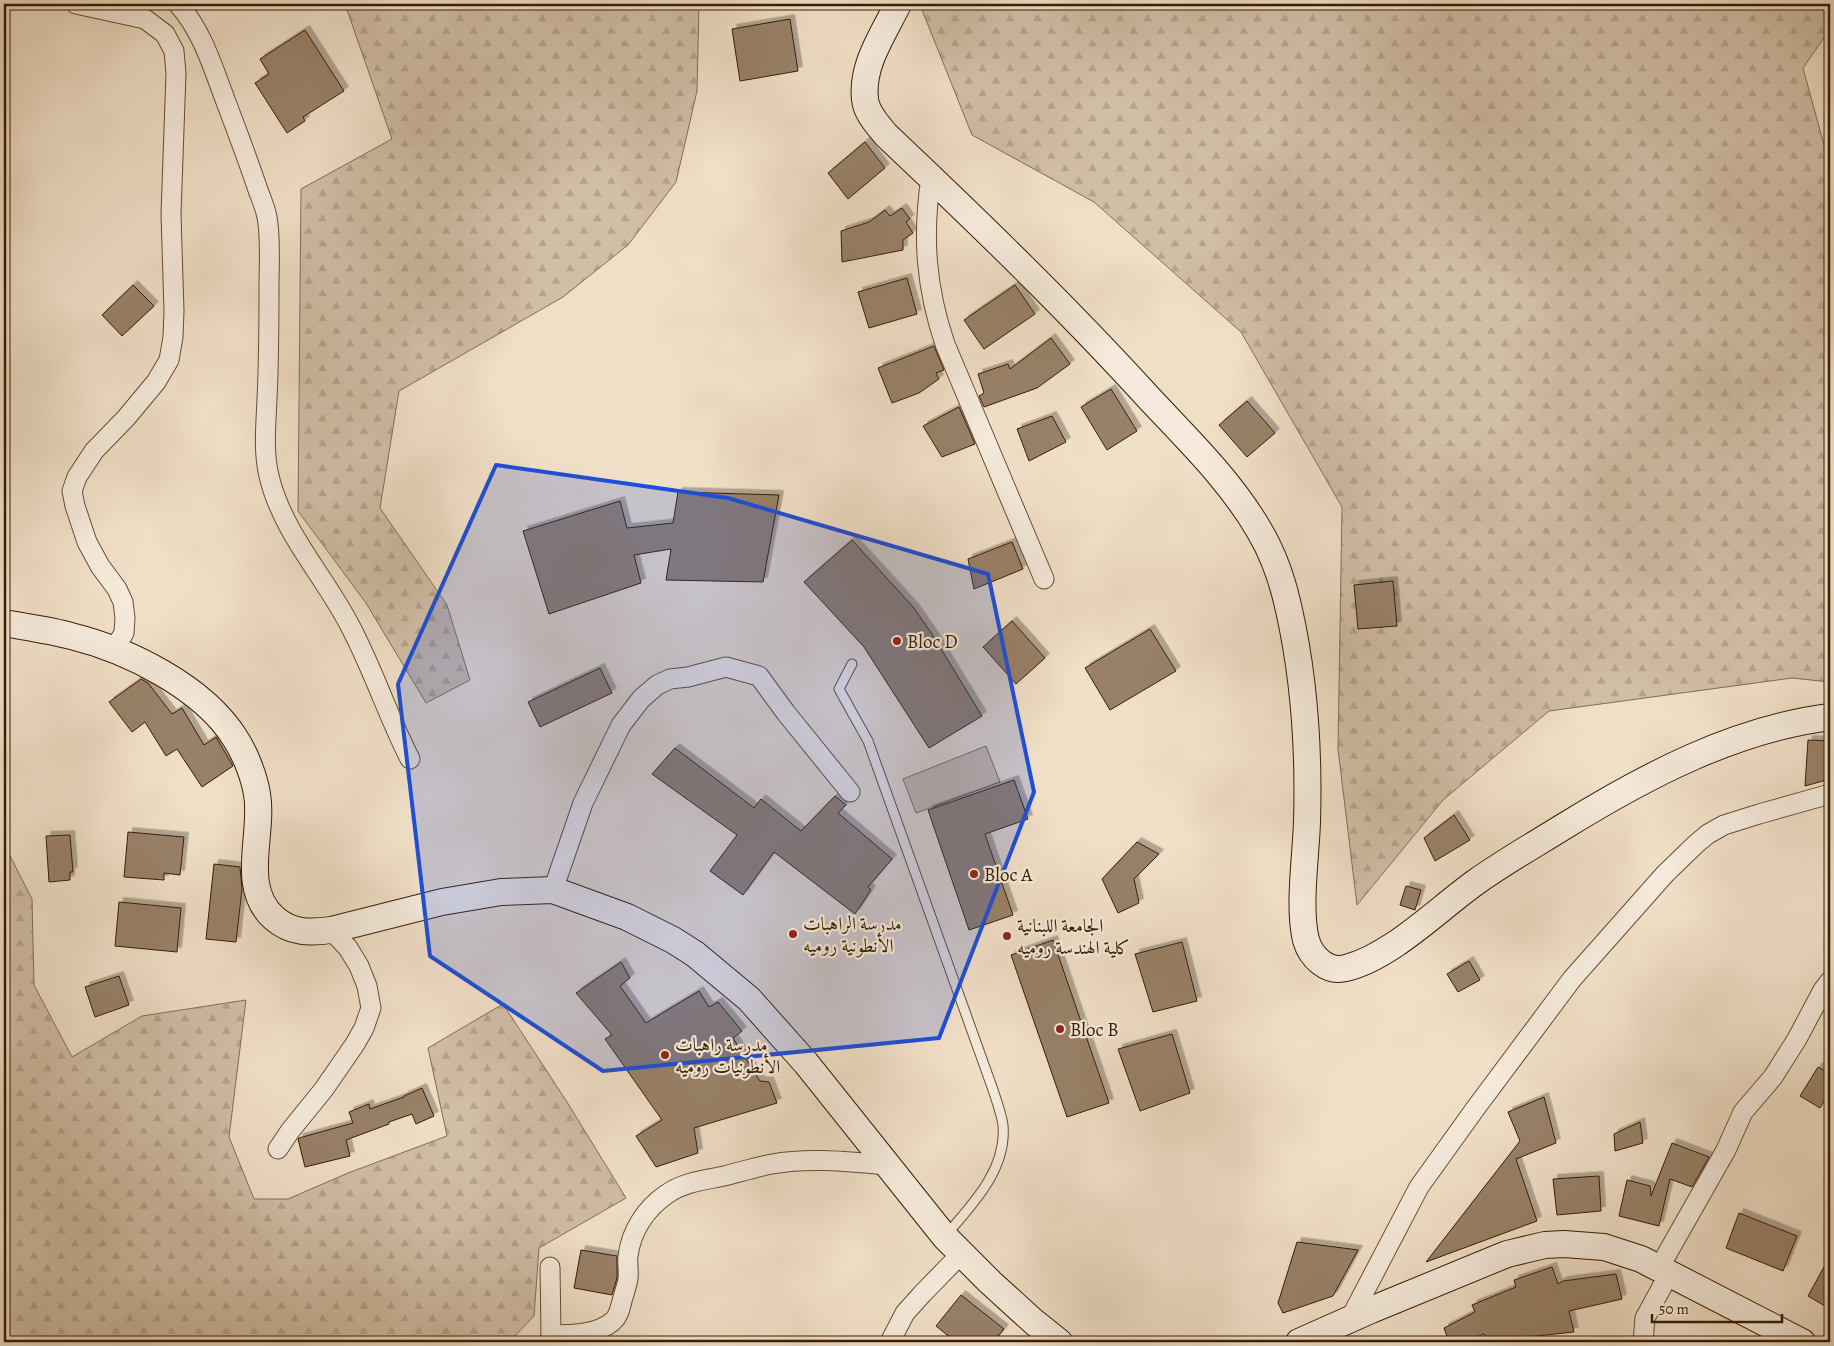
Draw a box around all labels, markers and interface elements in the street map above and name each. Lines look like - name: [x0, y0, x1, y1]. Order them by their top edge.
- place label: Bloc D: [907, 629, 958, 655]
- marker: Bloc D: [891, 635, 903, 647]
- place label: Bloc A: [984, 862, 1033, 888]
- marker: Bloc A: [968, 868, 980, 880]
- place label: مدرسة الراهبات الأنطونية روميه: [803, 911, 902, 959]
- place label: الجامعة اللبنانية كلية الهندسة روميه: [1017, 913, 1130, 961]
- marker: مدرسة الراهبات الأنطونية روميه: [787, 928, 799, 940]
- marker: الجامعة اللبنانية كلية الهندسة روميه: [1001, 930, 1013, 942]
- place label: Bloc B: [1070, 1017, 1119, 1043]
- marker: Bloc B: [1054, 1023, 1066, 1035]
- place label: مدرسة راهبات الأنطونيات روميه: [675, 1032, 780, 1080]
- marker: مدرسة راهبات الأنطونيات روميه: [659, 1049, 671, 1061]
- scale bar: [1652, 1291, 1782, 1323]
- text: 50 m: [1659, 1299, 1689, 1319]

